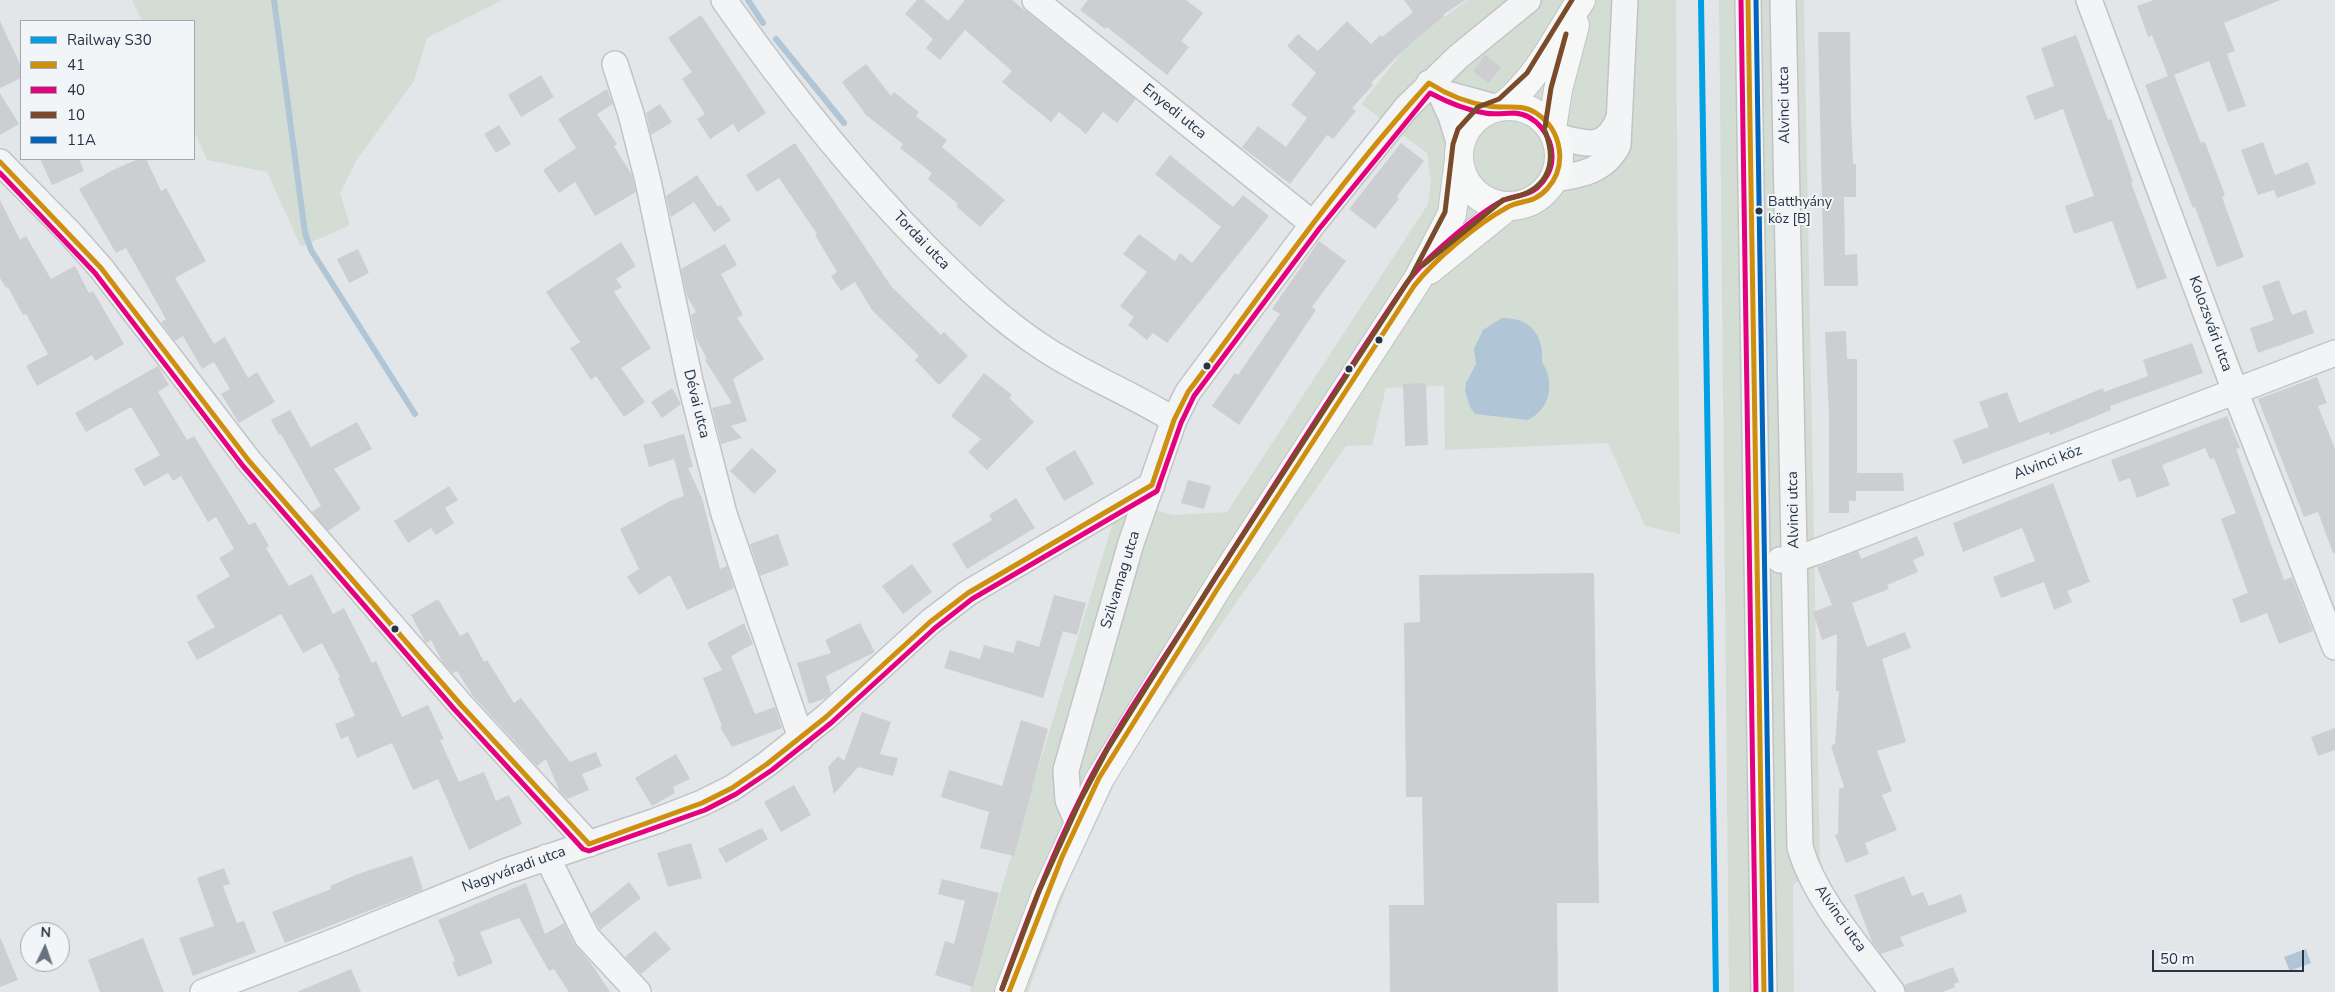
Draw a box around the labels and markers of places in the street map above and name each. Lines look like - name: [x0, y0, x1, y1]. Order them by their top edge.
- place label: Batthyány köz [B]: [1768, 195, 1832, 228]
- marker: Batthyány köz [B]: [1754, 206, 1764, 216]
- unlabelled marker: [1374, 335, 1384, 345]
- unlabelled marker: [1202, 361, 1212, 371]
- unlabelled marker: [1344, 364, 1354, 374]
- unlabelled marker: [390, 624, 400, 634]

